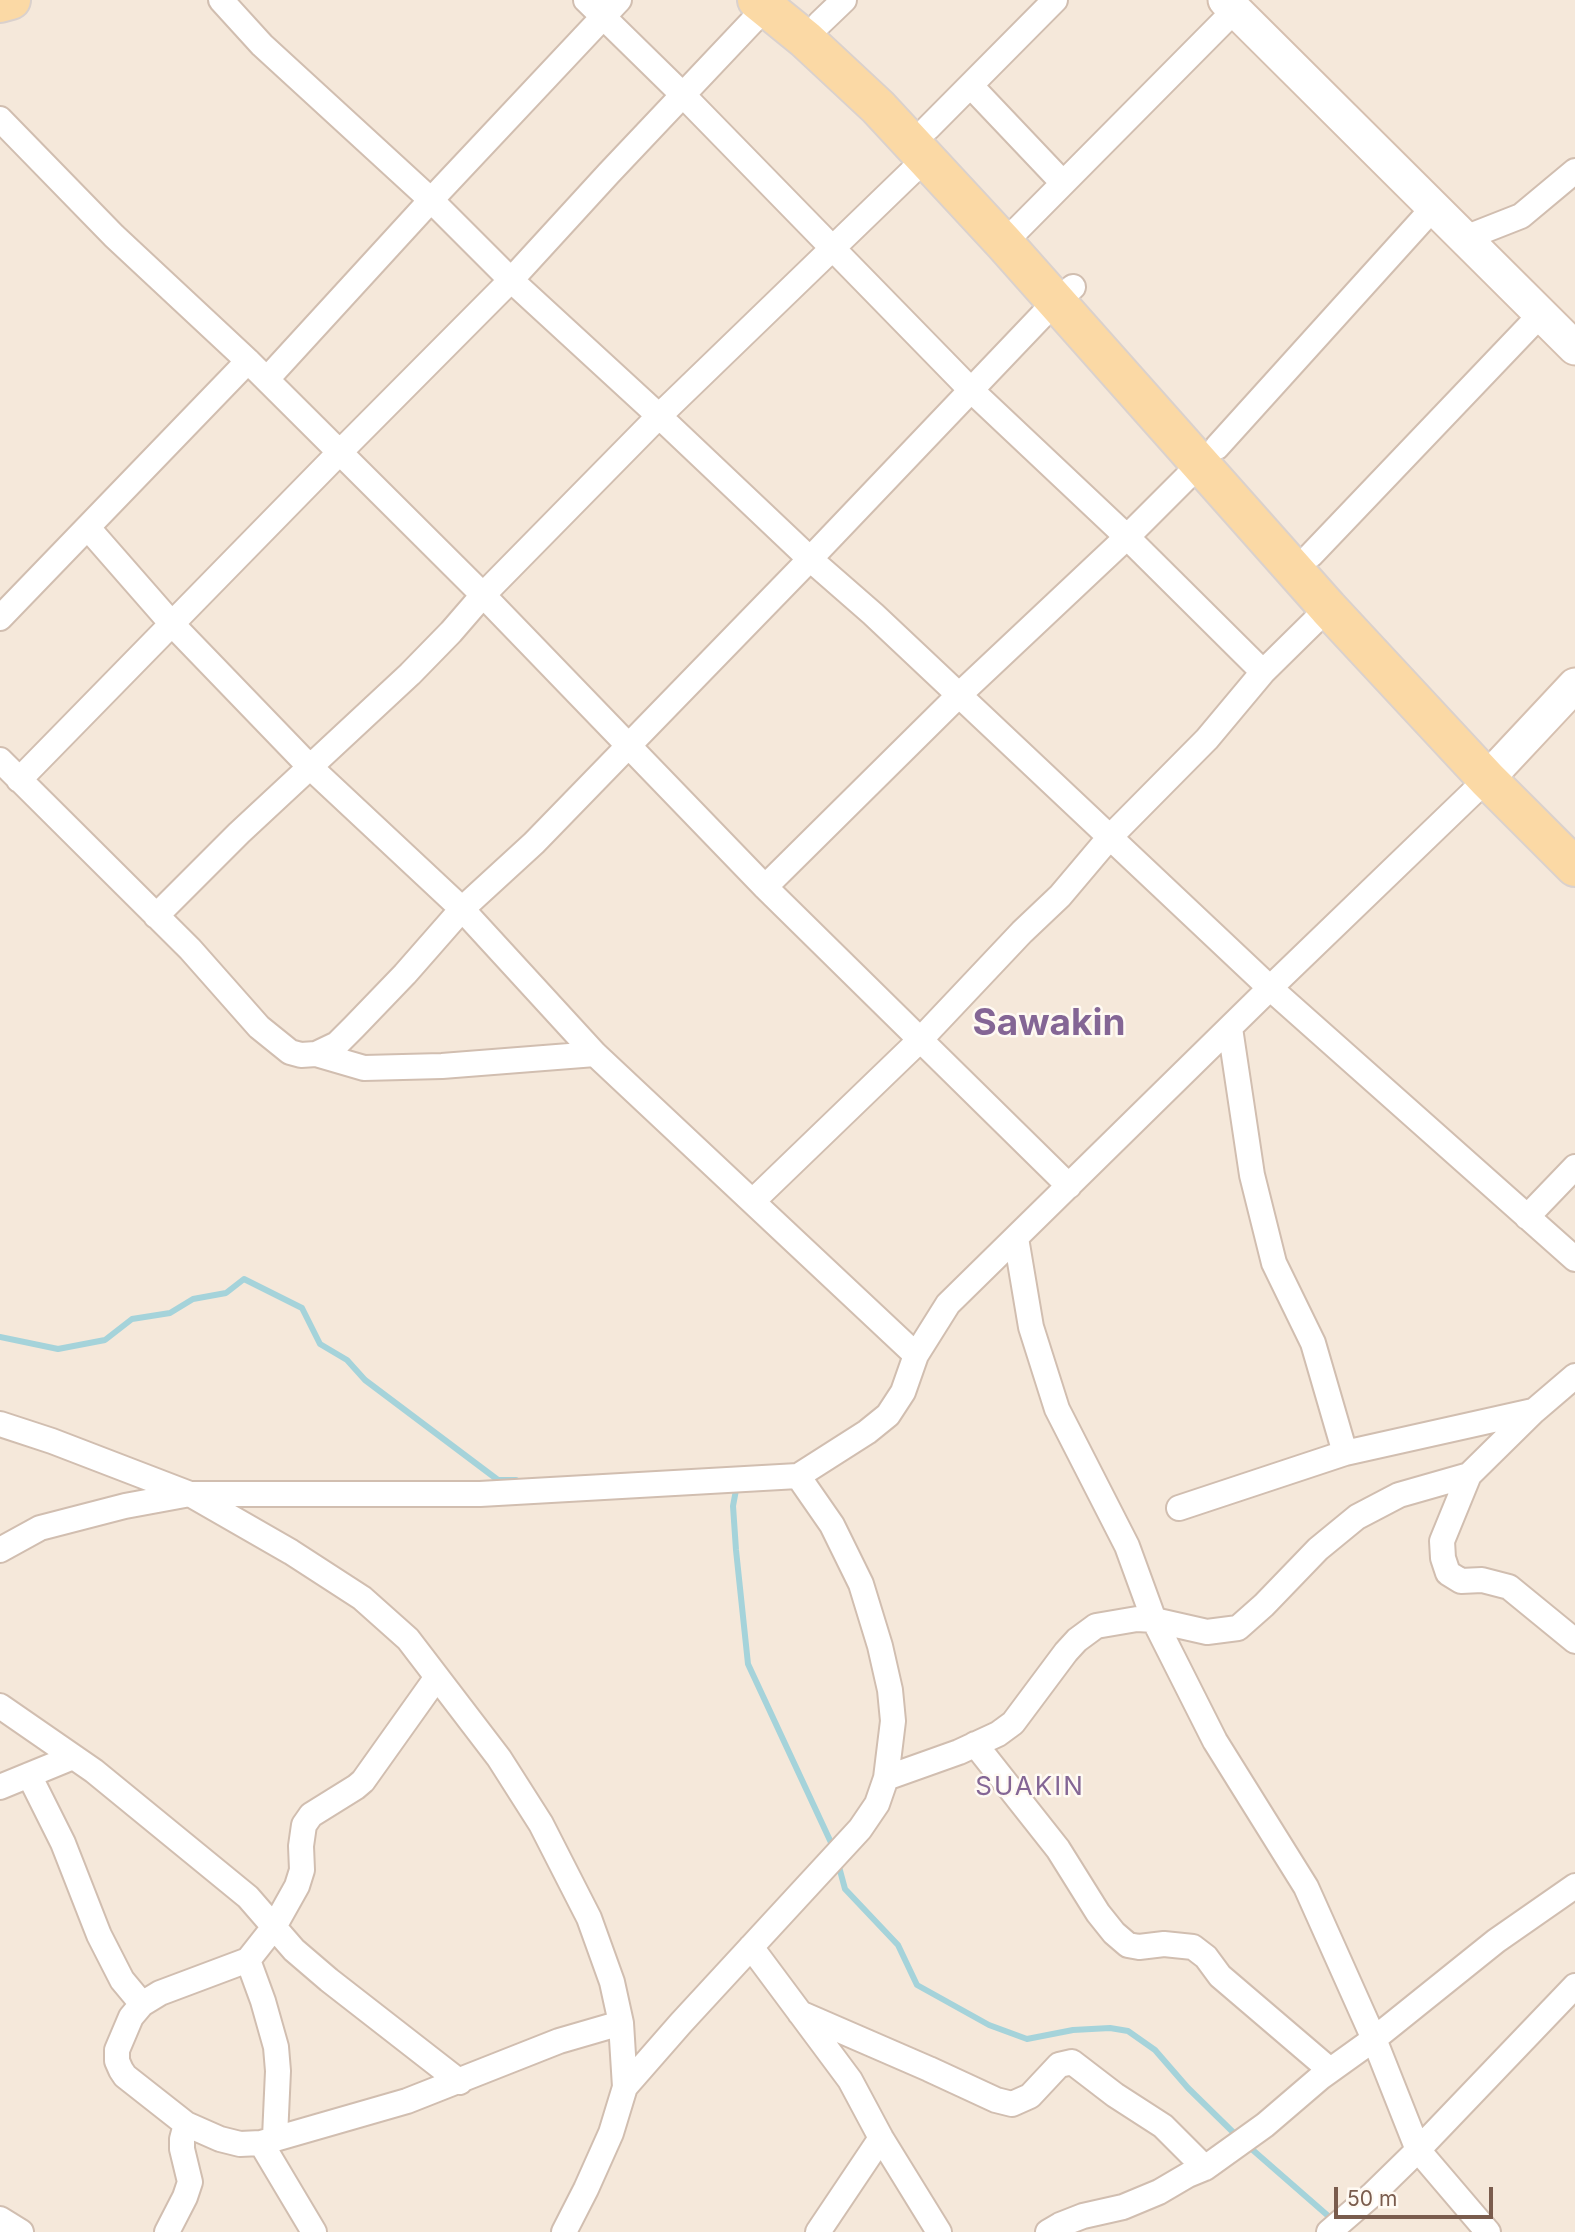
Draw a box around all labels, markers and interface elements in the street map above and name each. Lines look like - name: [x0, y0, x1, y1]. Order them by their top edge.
- district label: Sawakin: [972, 1002, 1126, 1046]
- district label: SUAKIN: [976, 1771, 1084, 1803]
- scale bar: [1337, 2172, 1496, 2216]
- text: 50 m: [1347, 2186, 1397, 2211]

